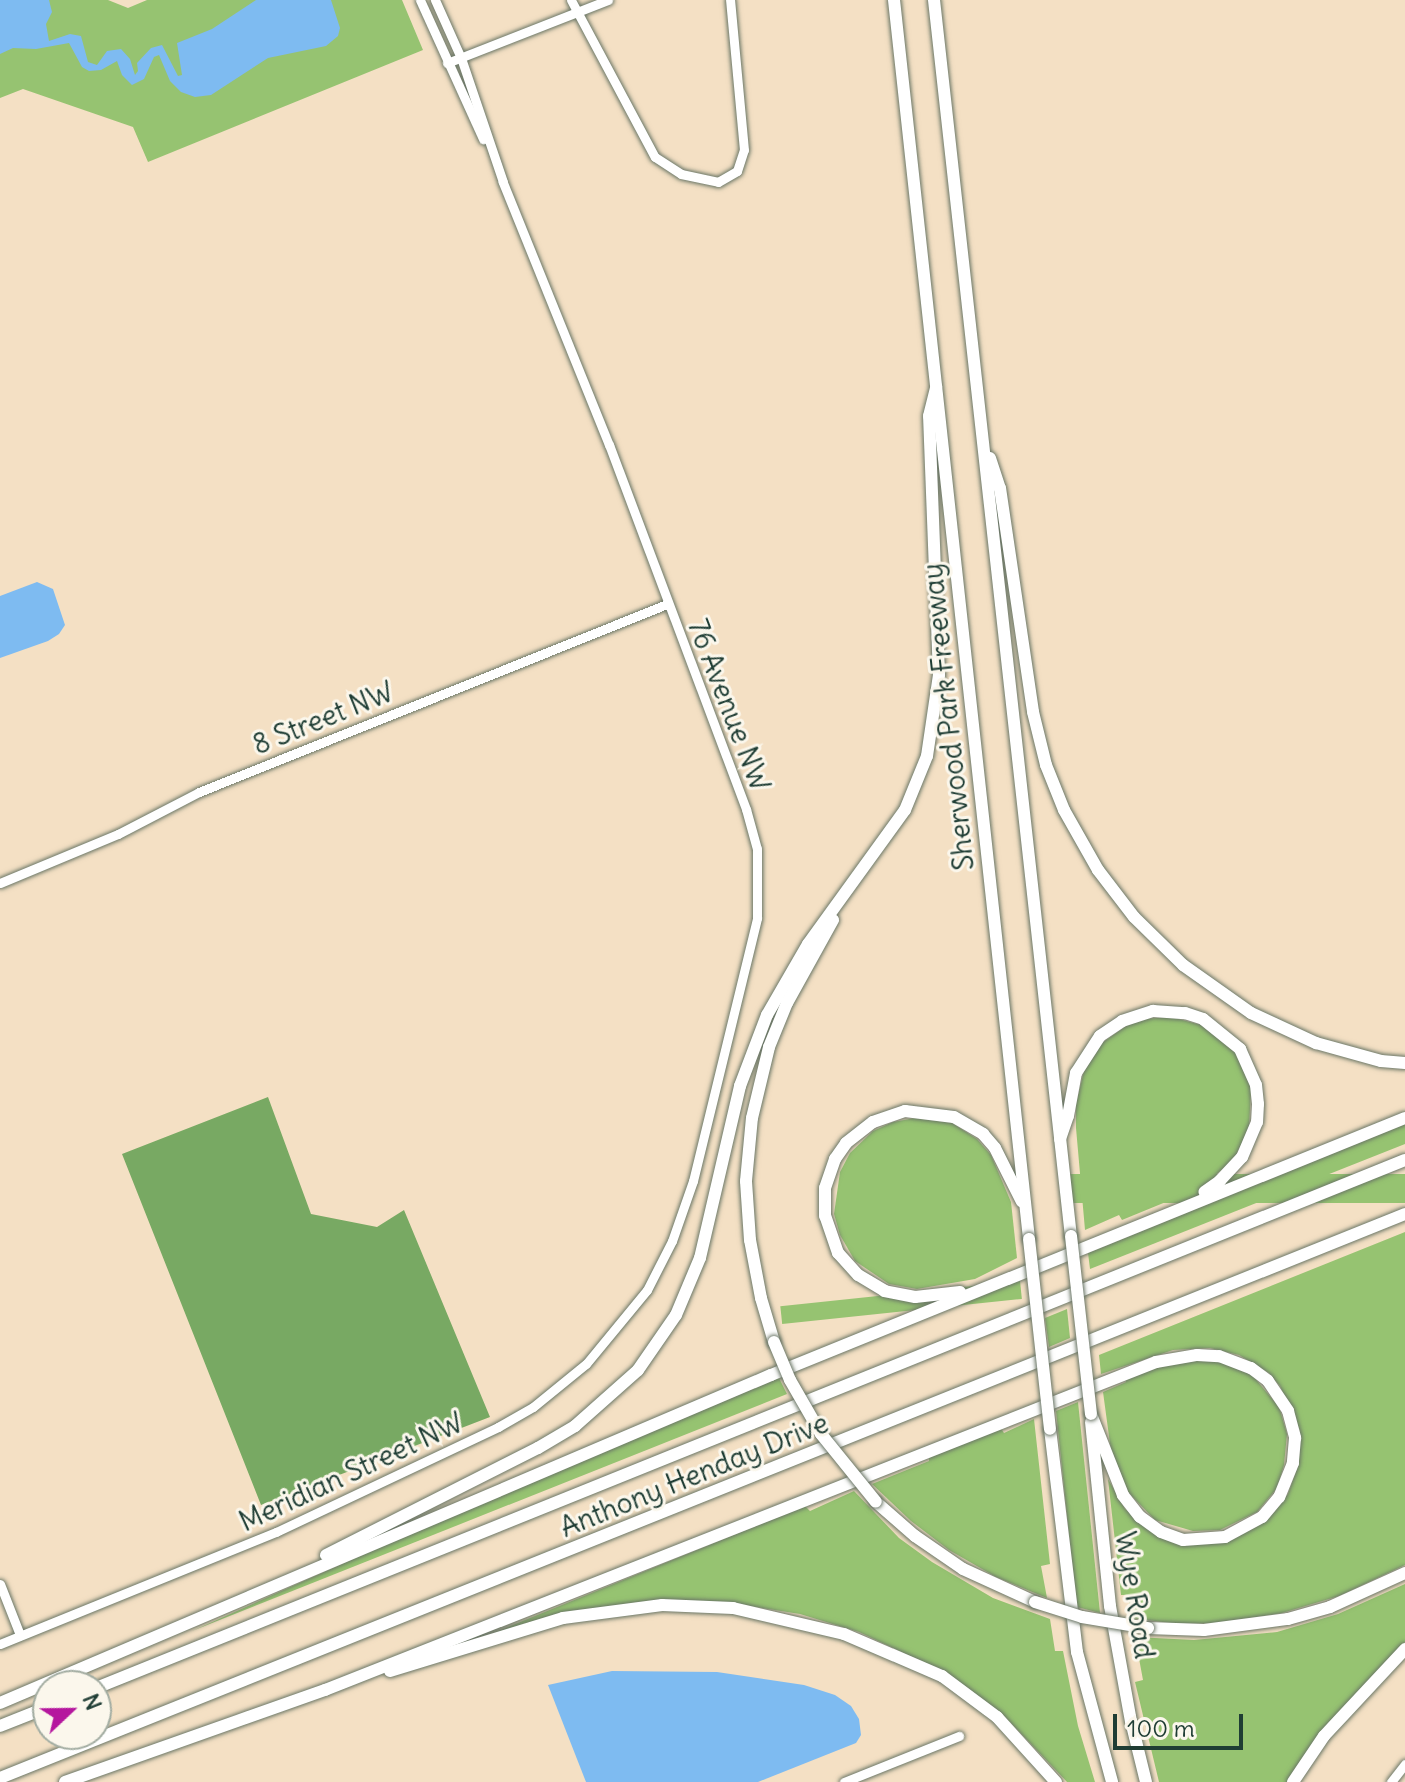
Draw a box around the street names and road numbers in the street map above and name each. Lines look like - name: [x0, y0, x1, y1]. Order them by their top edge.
- street label: Sherwood Park Freeway: [915, 562, 981, 872]
- street label: 76 Avenue NW: [681, 614, 777, 796]
- street label: 8 Street NW: [248, 675, 398, 761]
- street label: Meridian Street NW: [234, 1405, 468, 1539]
- street label: Anthony Henday Drive: [555, 1406, 833, 1544]
- street label: Wye Road: [1108, 1529, 1162, 1661]

